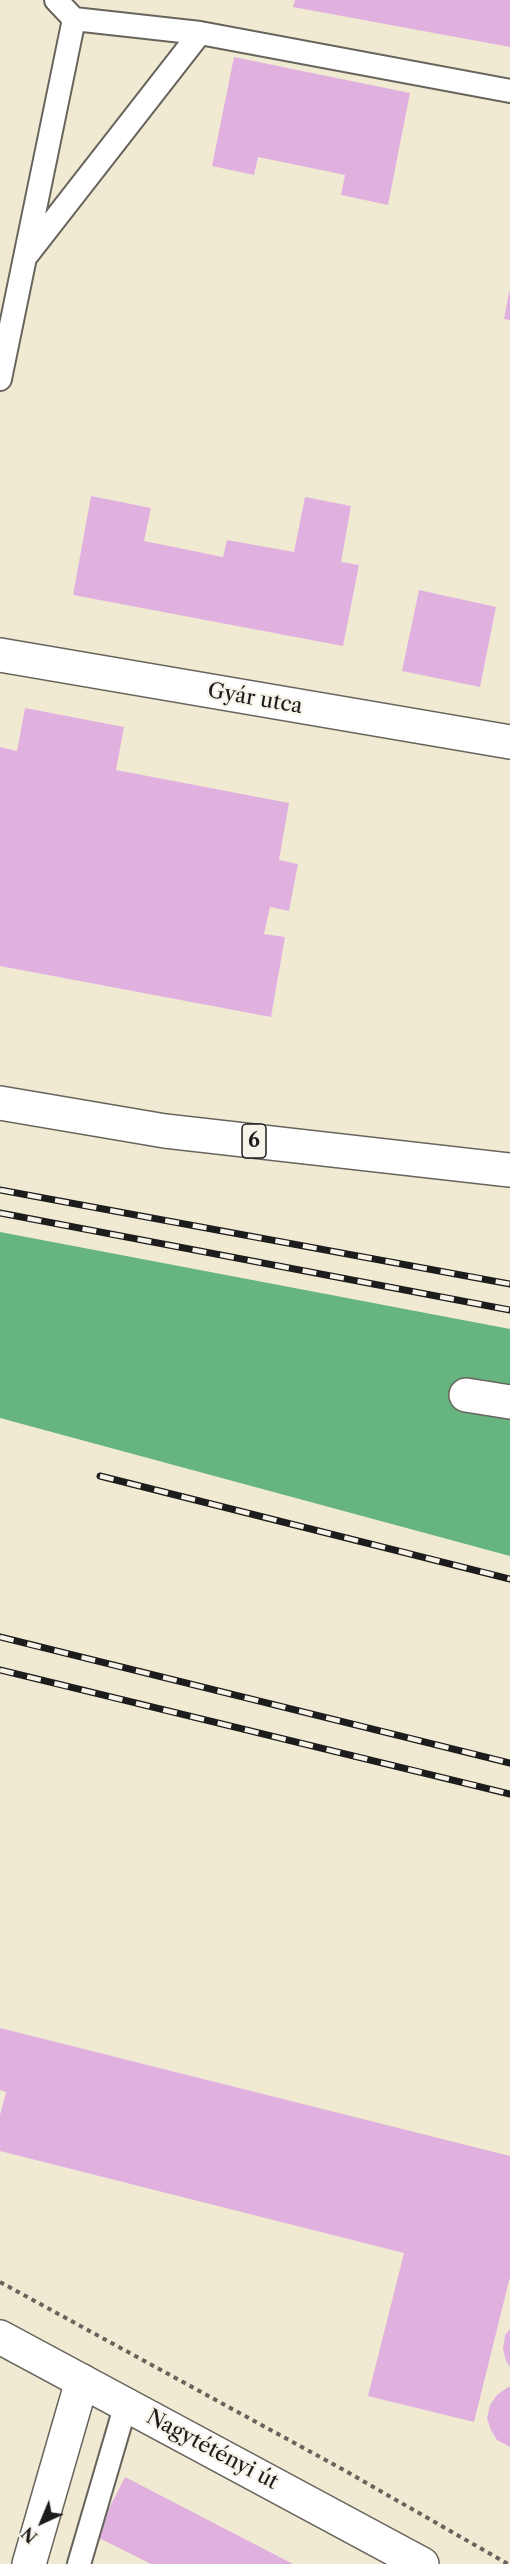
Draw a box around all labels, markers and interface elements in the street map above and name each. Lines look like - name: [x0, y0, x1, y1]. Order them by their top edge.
- street label: Gyár utca: [206, 678, 304, 720]
- road number: 6: [242, 1124, 266, 1158]
- street label: Nagytétényi út: [142, 2405, 282, 2495]
- north arrow: [12, 2492, 72, 2552]
- text: N: [18, 2523, 41, 2547]

